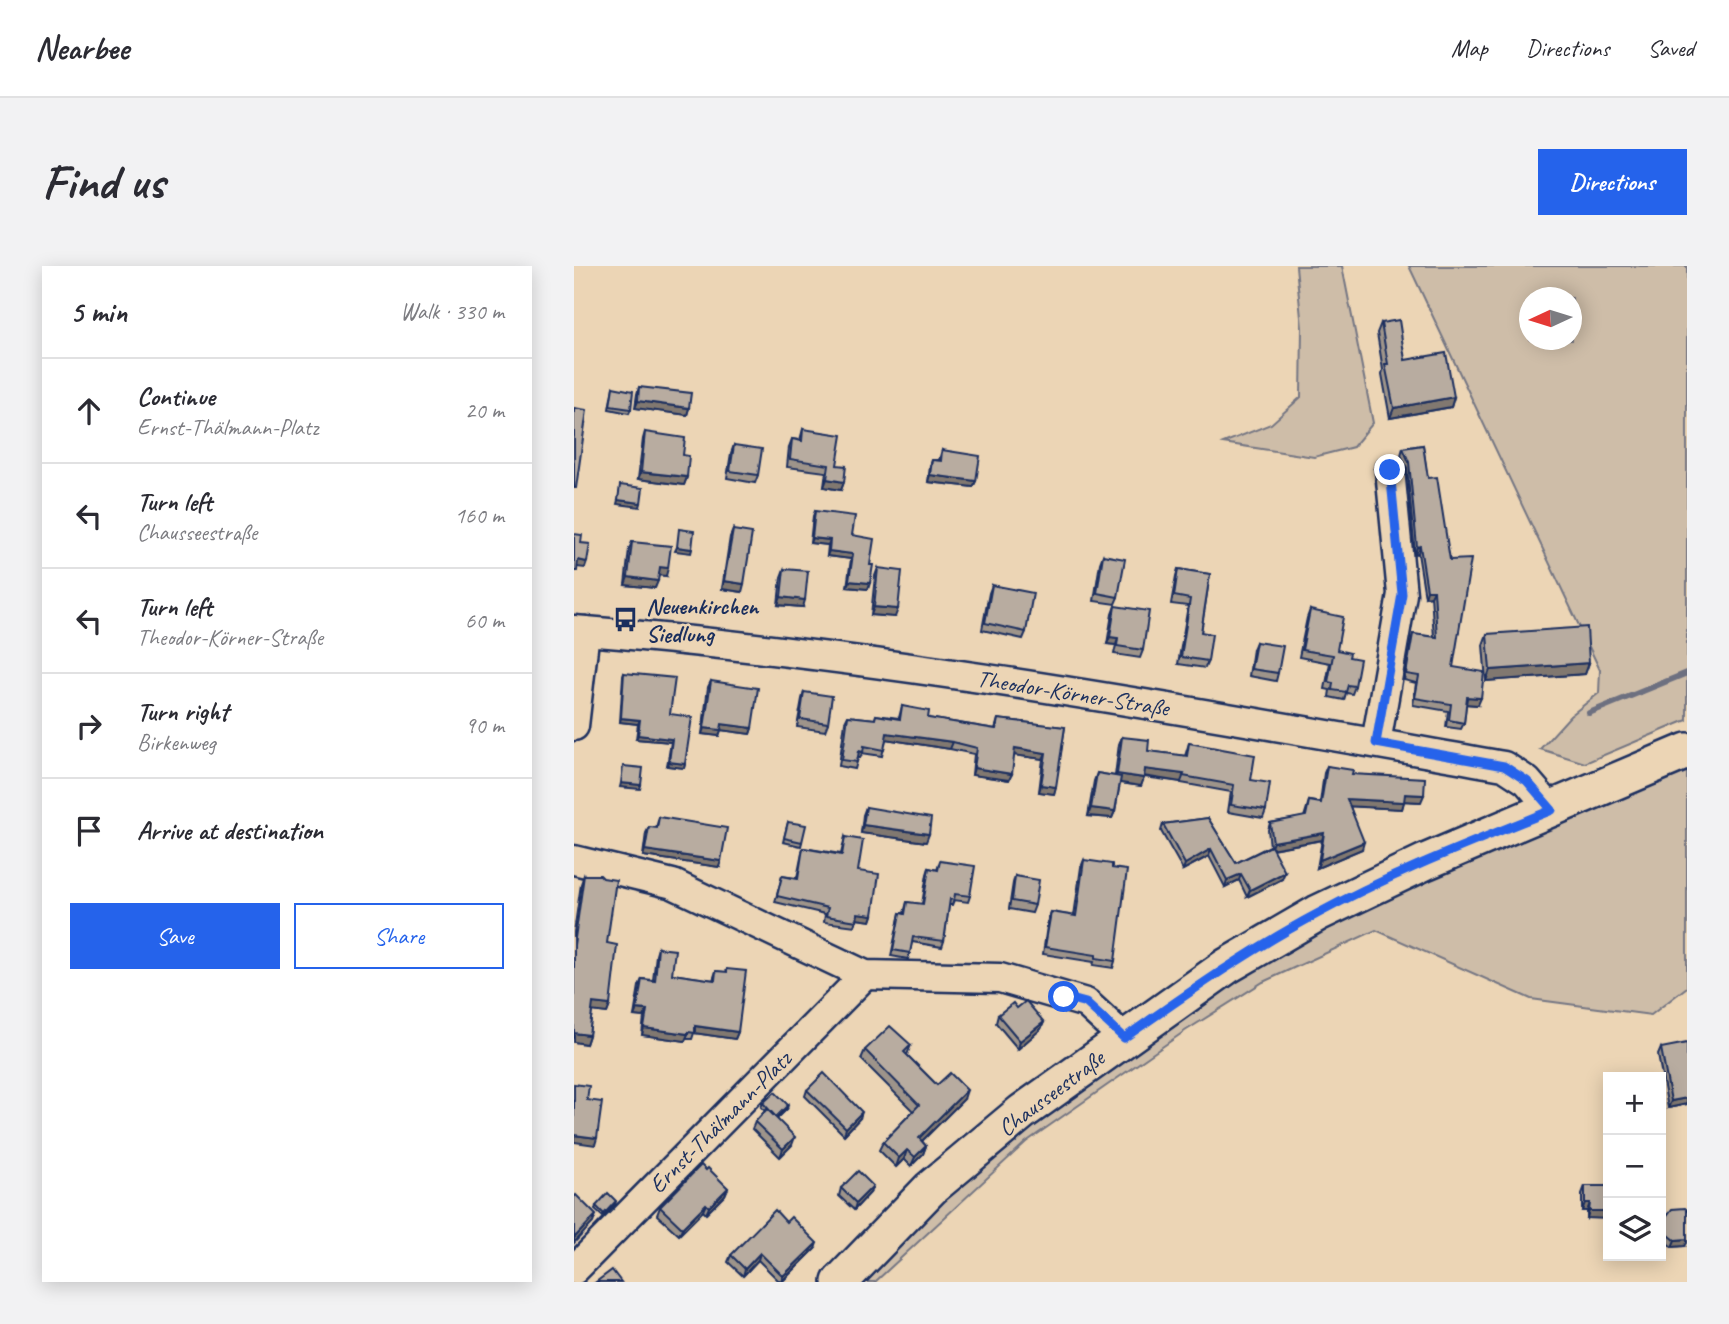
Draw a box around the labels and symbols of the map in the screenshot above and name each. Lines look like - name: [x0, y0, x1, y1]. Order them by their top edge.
- north arrow: [1519, 287, 1582, 350]
- route end: [1374, 454, 1405, 485]
- place label: Neuenkirchen Siedlung: [646, 591, 760, 649]
- bus stop icon: Neuenkirchen Siedlung: [612, 606, 640, 634]
- street label: Theodor-Körner-Straße: [975, 663, 1173, 723]
- route start: [1048, 981, 1079, 1012]
- street label: Chausseestraße: [992, 1042, 1112, 1143]
- street label: Ernst-Thälmann-Platz: [642, 1043, 799, 1200]

